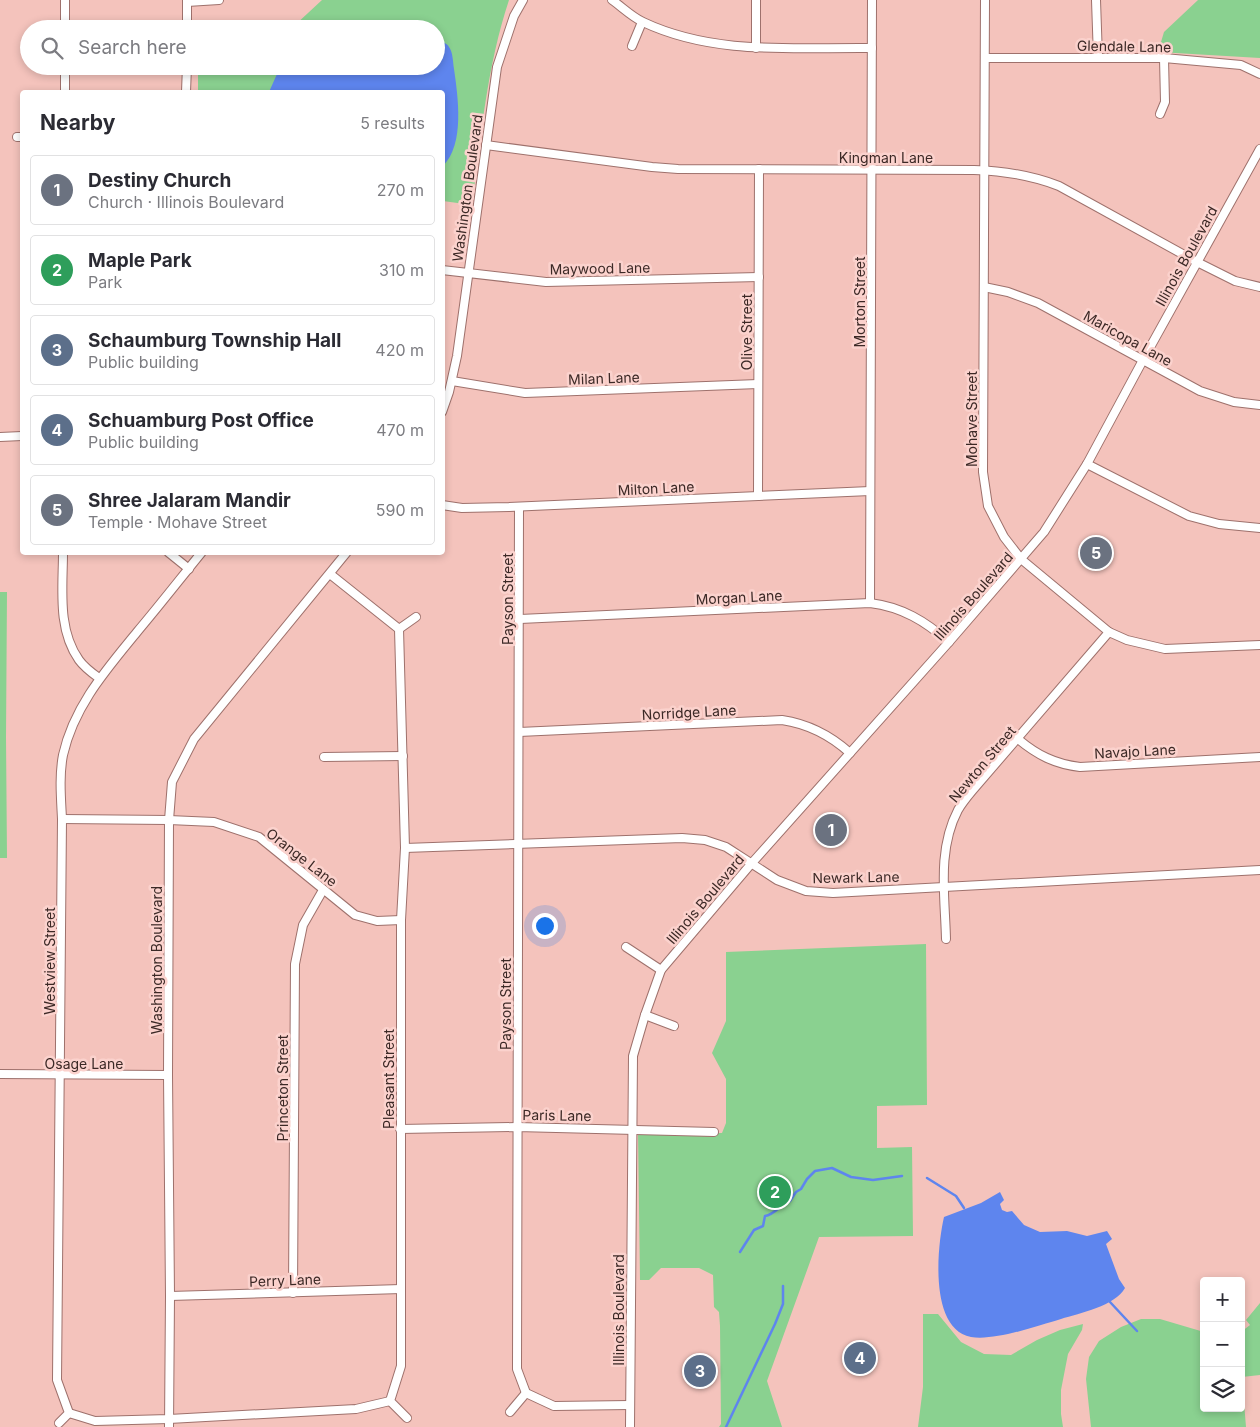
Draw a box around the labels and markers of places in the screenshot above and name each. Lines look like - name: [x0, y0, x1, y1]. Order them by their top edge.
- pin: 5: [1080, 534, 1112, 572]
- pin: 1: [815, 811, 847, 849]
- pin: 2: [759, 1173, 791, 1211]
- pin: 4: [844, 1339, 876, 1377]
- pin: 3: [684, 1352, 716, 1390]

